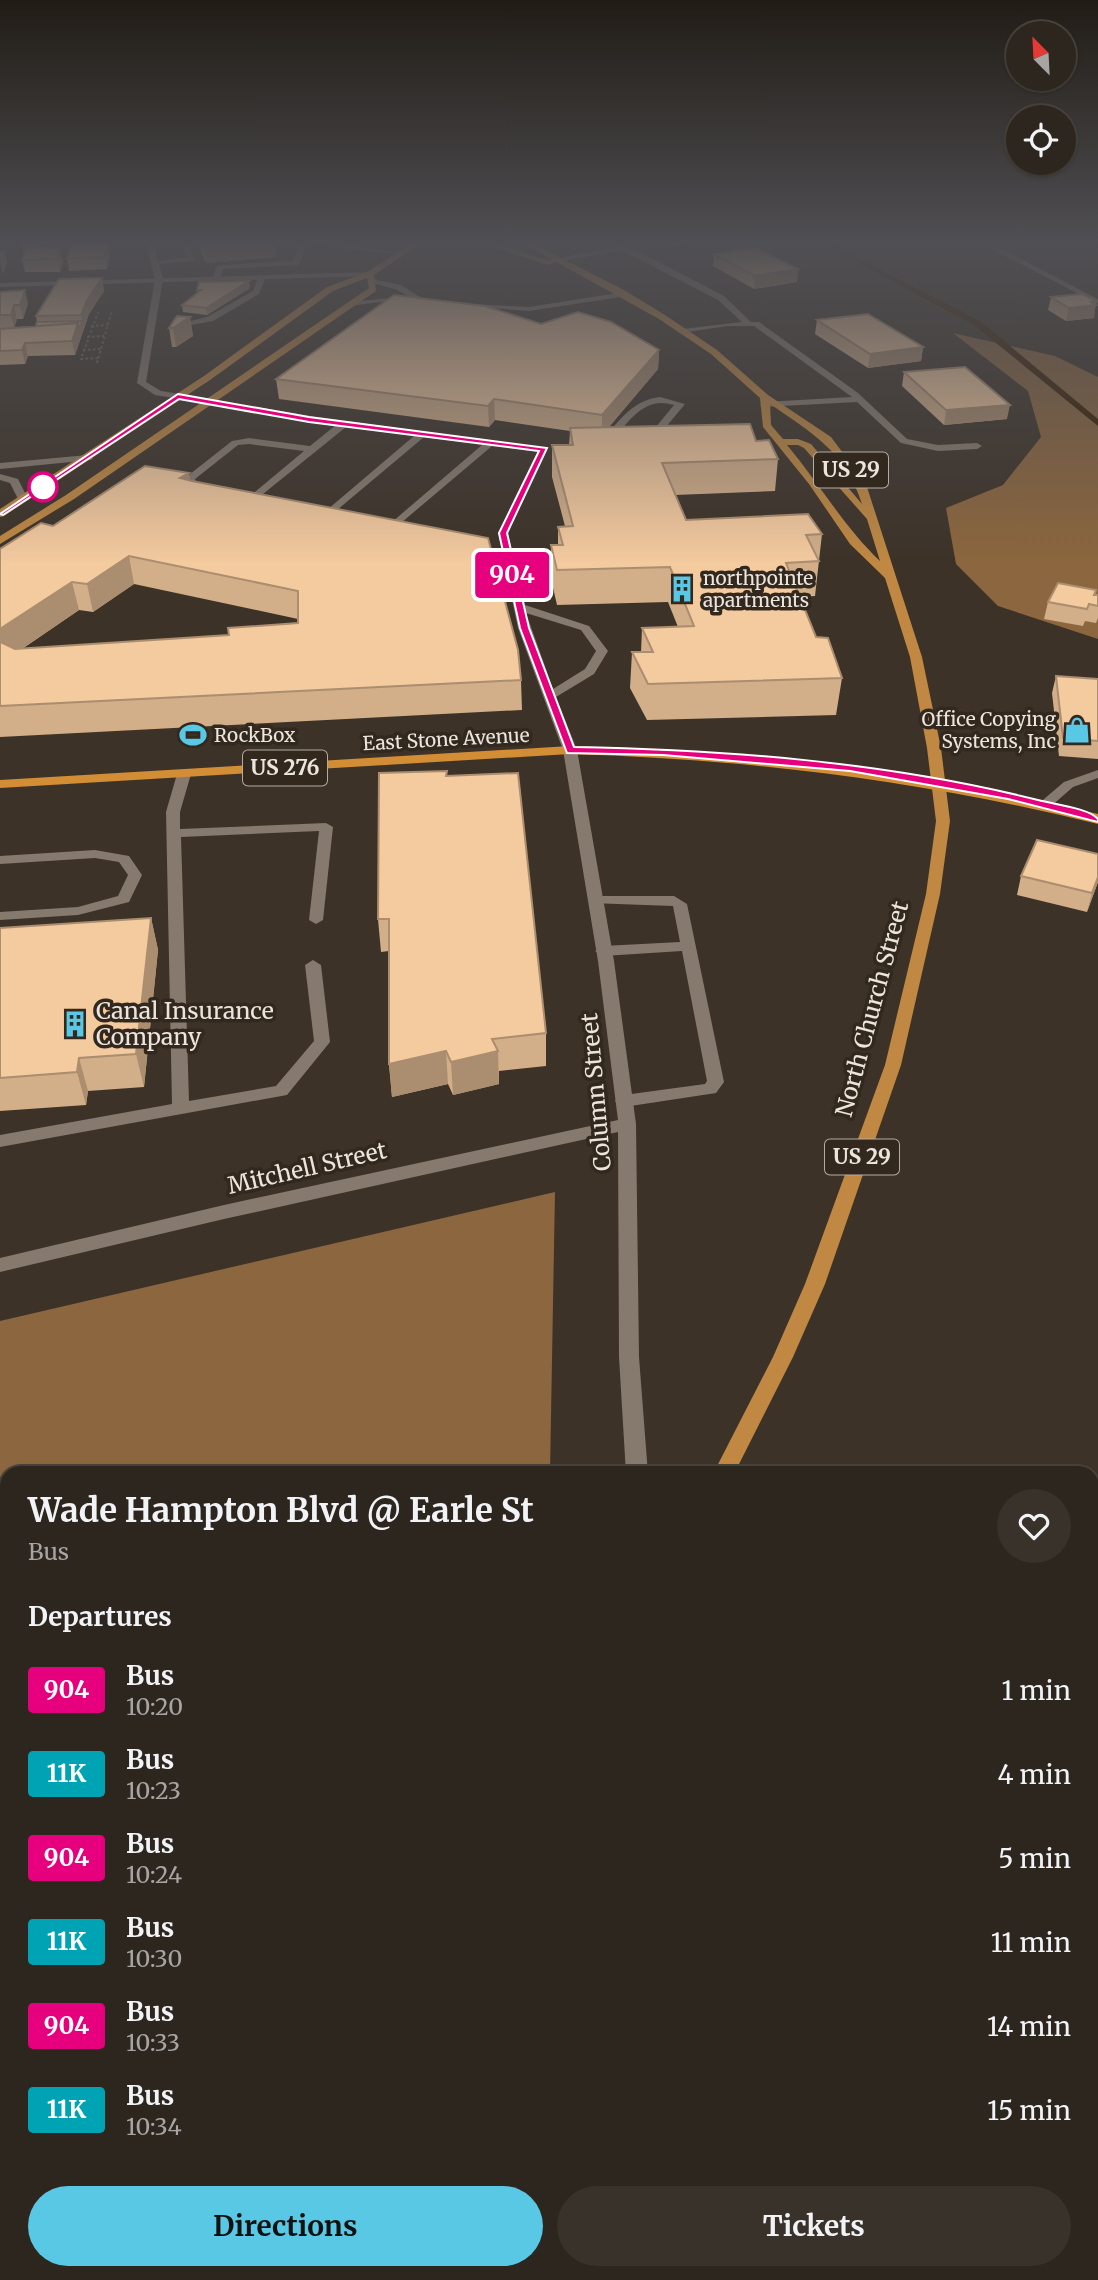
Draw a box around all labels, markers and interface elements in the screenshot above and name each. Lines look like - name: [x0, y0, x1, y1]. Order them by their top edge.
- north arrow: [1006, 21, 1076, 91]
- map controls: [1006, 21, 1076, 175]
- button: locate: [1006, 105, 1076, 175]
- road number: US 29: [814, 452, 888, 488]
- unlabelled marker: [28, 472, 58, 502]
- line badge: 904: [472, 552, 552, 598]
- text: 904: [489, 559, 535, 590]
- place label: northpointe apartments: [703, 566, 813, 612]
- building icon: northpointe apartments: [667, 574, 697, 604]
- place label: Office Copying Systems, Inc: [922, 707, 1056, 753]
- shop icon: Office Copying Systems, Inc: [1062, 715, 1092, 745]
- sports icon: RockBox: [178, 720, 208, 750]
- place label: RockBox: [214, 723, 296, 747]
- street label: East Stone Avenue: [362, 723, 530, 755]
- road number: US 276: [243, 750, 327, 786]
- street label: North Church Street: [829, 898, 914, 1120]
- place label: Canal Insurance Company: [96, 996, 274, 1051]
- building icon: Canal Insurance Company: [60, 1009, 90, 1039]
- street label: Column Street: [574, 1012, 617, 1172]
- street label: Mitchell Street: [225, 1135, 389, 1200]
- road number: US 29: [825, 1140, 899, 1174]
- button: heart: [997, 1489, 1071, 1563]
- text: Wade Hampton Blvd @ Earle St: [28, 1490, 534, 1531]
- text: Bus: [28, 1537, 69, 1566]
- text: Departures: [28, 1600, 172, 1633]
- text: Bus: [126, 1659, 174, 1692]
- text: 904: [44, 1674, 89, 1705]
- text: 1 min: [1002, 1674, 1071, 1707]
- text: 10:20: [126, 1692, 183, 1721]
- text: Bus: [126, 1743, 174, 1776]
- text: 11K: [47, 1758, 86, 1789]
- text: 4 min: [997, 1758, 1071, 1791]
- text: 10:23: [126, 1776, 181, 1805]
- text: Bus: [126, 1827, 174, 1860]
- text: 904: [44, 1842, 89, 1873]
- text: 5 min: [998, 1842, 1071, 1875]
- text: 10:24: [126, 1860, 182, 1889]
- text: Bus: [126, 1911, 174, 1944]
- text: 11K: [47, 1926, 86, 1957]
- text: 11 min: [991, 1926, 1071, 1959]
- text: 10:30: [126, 1944, 182, 1973]
- text: Bus: [126, 1995, 174, 2028]
- text: 904: [44, 2010, 89, 2041]
- text: 14 min: [987, 2010, 1071, 2043]
- text: 10:33: [126, 2028, 180, 2057]
- text: Bus: [126, 2079, 174, 2112]
- text: 11K: [47, 2094, 86, 2125]
- text: 15 min: [987, 2094, 1071, 2127]
- text: 10:34: [126, 2112, 182, 2141]
- button: Directions: [28, 2186, 543, 2266]
- button: Tickets: [557, 2186, 1071, 2266]

